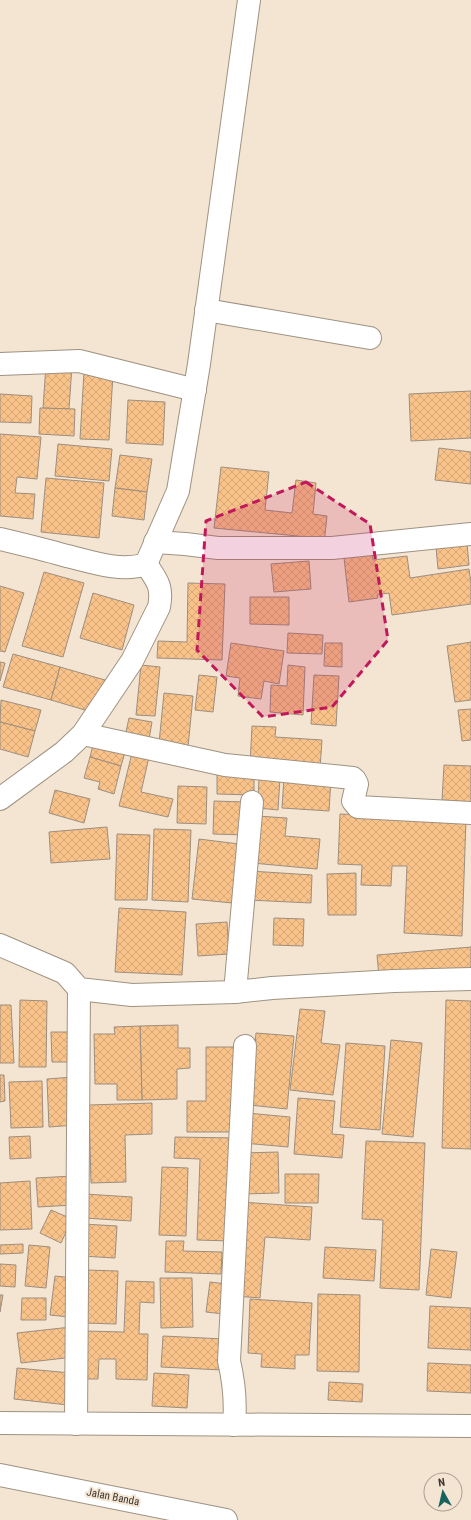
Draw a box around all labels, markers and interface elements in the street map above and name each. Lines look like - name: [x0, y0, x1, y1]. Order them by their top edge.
- north arrow: [423, 1472, 463, 1512]
- text: N: [437, 1476, 446, 1489]
- street label: Jalan Banda: [85, 1486, 141, 1508]

